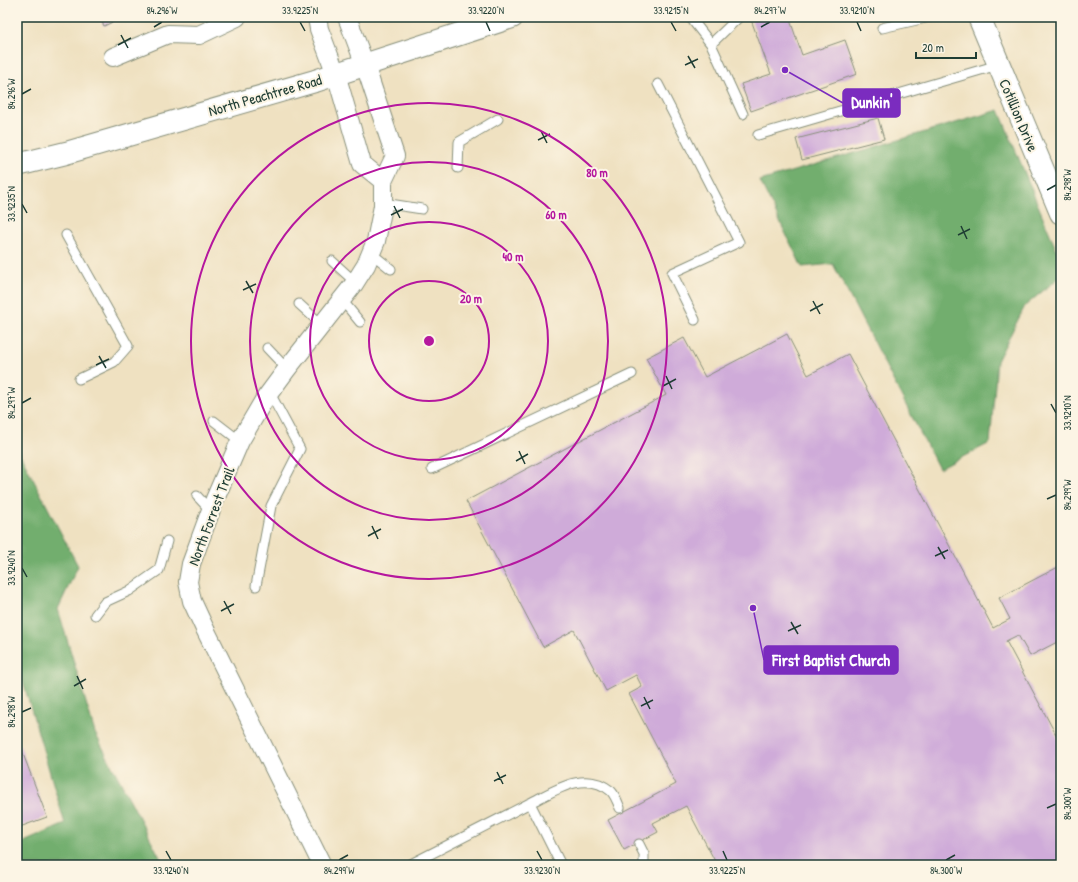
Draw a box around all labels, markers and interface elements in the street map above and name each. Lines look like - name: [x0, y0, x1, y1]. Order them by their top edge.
- text: 84.296°W: [146, 4, 178, 17]
- text: 33.9225°N: [282, 4, 318, 17]
- text: 33.9220°N: [468, 4, 504, 17]
- text: 33.9215°N: [654, 4, 688, 17]
- text: 84.297°W: [754, 4, 787, 17]
- text: 33.9210°N: [839, 4, 875, 17]
- scale bar: [916, 34, 976, 60]
- text: 20 m: [922, 39, 944, 56]
- street label: North Peachtree Road: [206, 69, 324, 121]
- street label: Cotillion Drive: [994, 75, 1044, 155]
- text: 84.296°W: [5, 78, 18, 110]
- callout: Dunkin': [843, 89, 900, 117]
- text: Dunkin': [851, 91, 893, 113]
- text: 80 m: [586, 164, 608, 181]
- text: 84.298°W: [1061, 168, 1074, 201]
- text: 33.9235°N: [5, 186, 18, 222]
- text: 60 m: [545, 206, 567, 223]
- text: 40 m: [503, 248, 523, 265]
- text: 20 m: [460, 290, 482, 307]
- centre of rings: [422, 334, 436, 348]
- text: 84.297°W: [5, 386, 18, 419]
- text: 33.9210°N: [1061, 395, 1074, 431]
- street label: North Forrest Trail: [183, 464, 239, 568]
- text: 84.299°W: [1061, 479, 1074, 510]
- text: 33.9240°N: [5, 550, 18, 586]
- callout: First Baptist Church: [764, 646, 898, 674]
- text: First Baptist Church: [771, 649, 890, 672]
- text: 84.298°W: [5, 695, 18, 728]
- text: 84.300°W: [1061, 787, 1074, 820]
- text: 33.9240°N: [153, 864, 189, 877]
- text: 84.299°W: [324, 864, 355, 877]
- text: 33.9230°N: [524, 864, 560, 877]
- text: 33.9225°N: [709, 864, 745, 877]
- text: 84.300°W: [930, 864, 963, 877]

